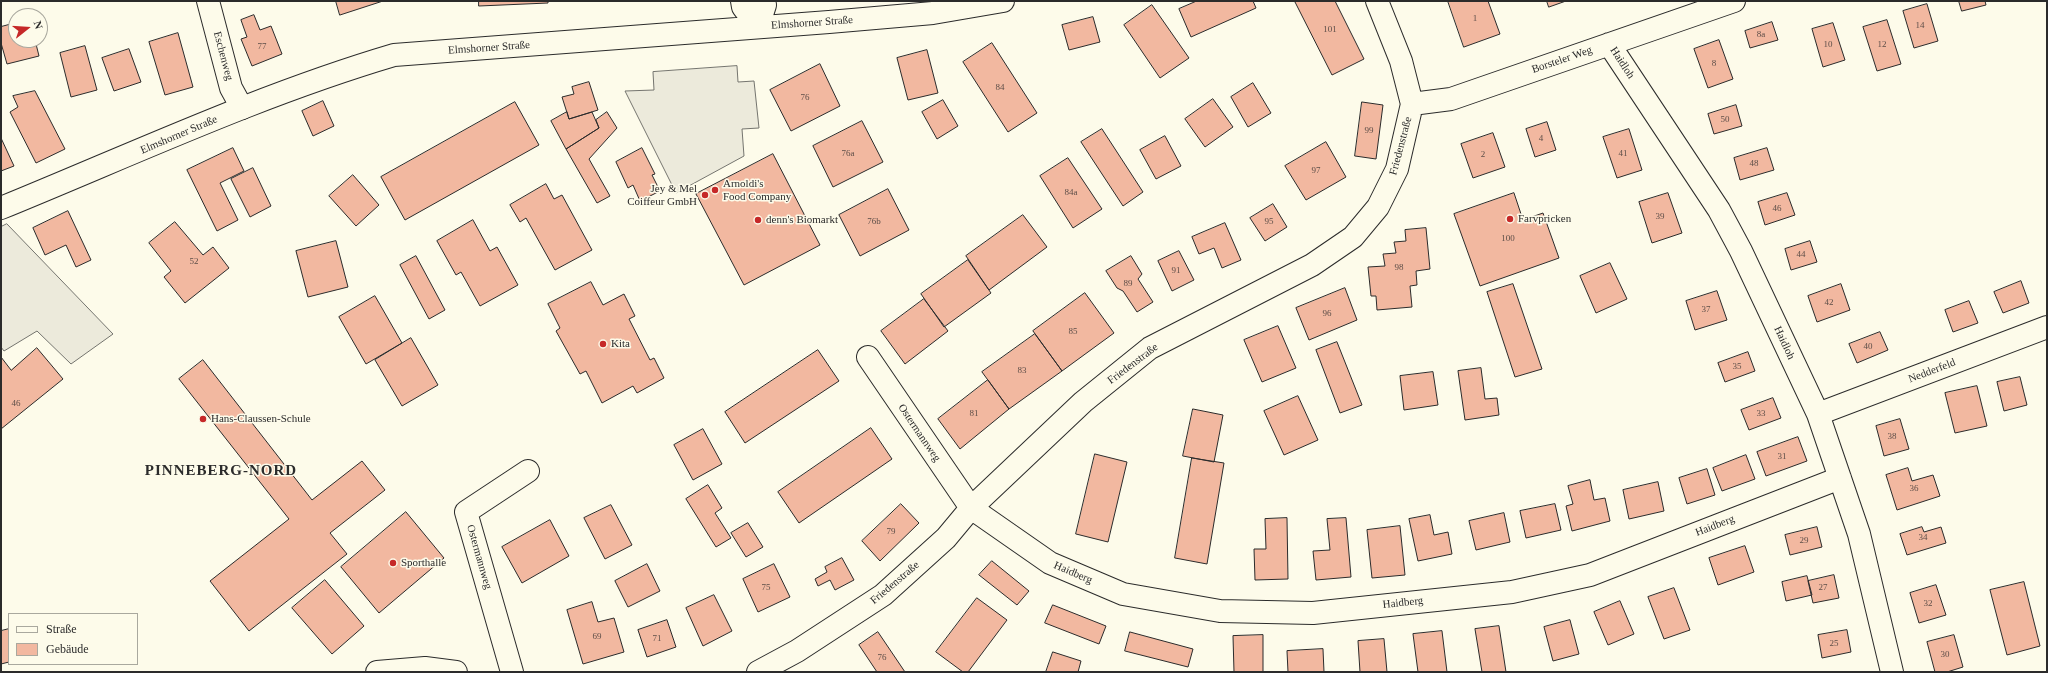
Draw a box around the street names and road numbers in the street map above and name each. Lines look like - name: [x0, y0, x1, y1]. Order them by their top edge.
- street label: Elmshorner Straße: [771, 14, 853, 32]
- street label: Eschenweg: [210, 30, 236, 82]
- street label: Elmshorner Straße: [448, 39, 530, 57]
- street label: Borsteler Weg: [1530, 44, 1594, 76]
- street label: Haidloh: [1607, 45, 1637, 81]
- street label: Elmshorner Straße: [139, 113, 219, 157]
- street label: Friedenstraße: [1387, 115, 1415, 177]
- street label: Haidloh: [1771, 324, 1797, 362]
- street label: Friedenstraße: [1105, 341, 1161, 387]
- street label: Nedderfeld: [1907, 356, 1957, 386]
- street label: Ostermannweg: [895, 402, 943, 464]
- street label: Haidberg: [1694, 513, 1736, 539]
- street label: Ostermannweg: [463, 523, 495, 591]
- street label: Friedenstraße: [868, 559, 922, 607]
- street label: Haidberg: [1052, 559, 1094, 587]
- street label: Haidberg: [1382, 594, 1424, 612]

